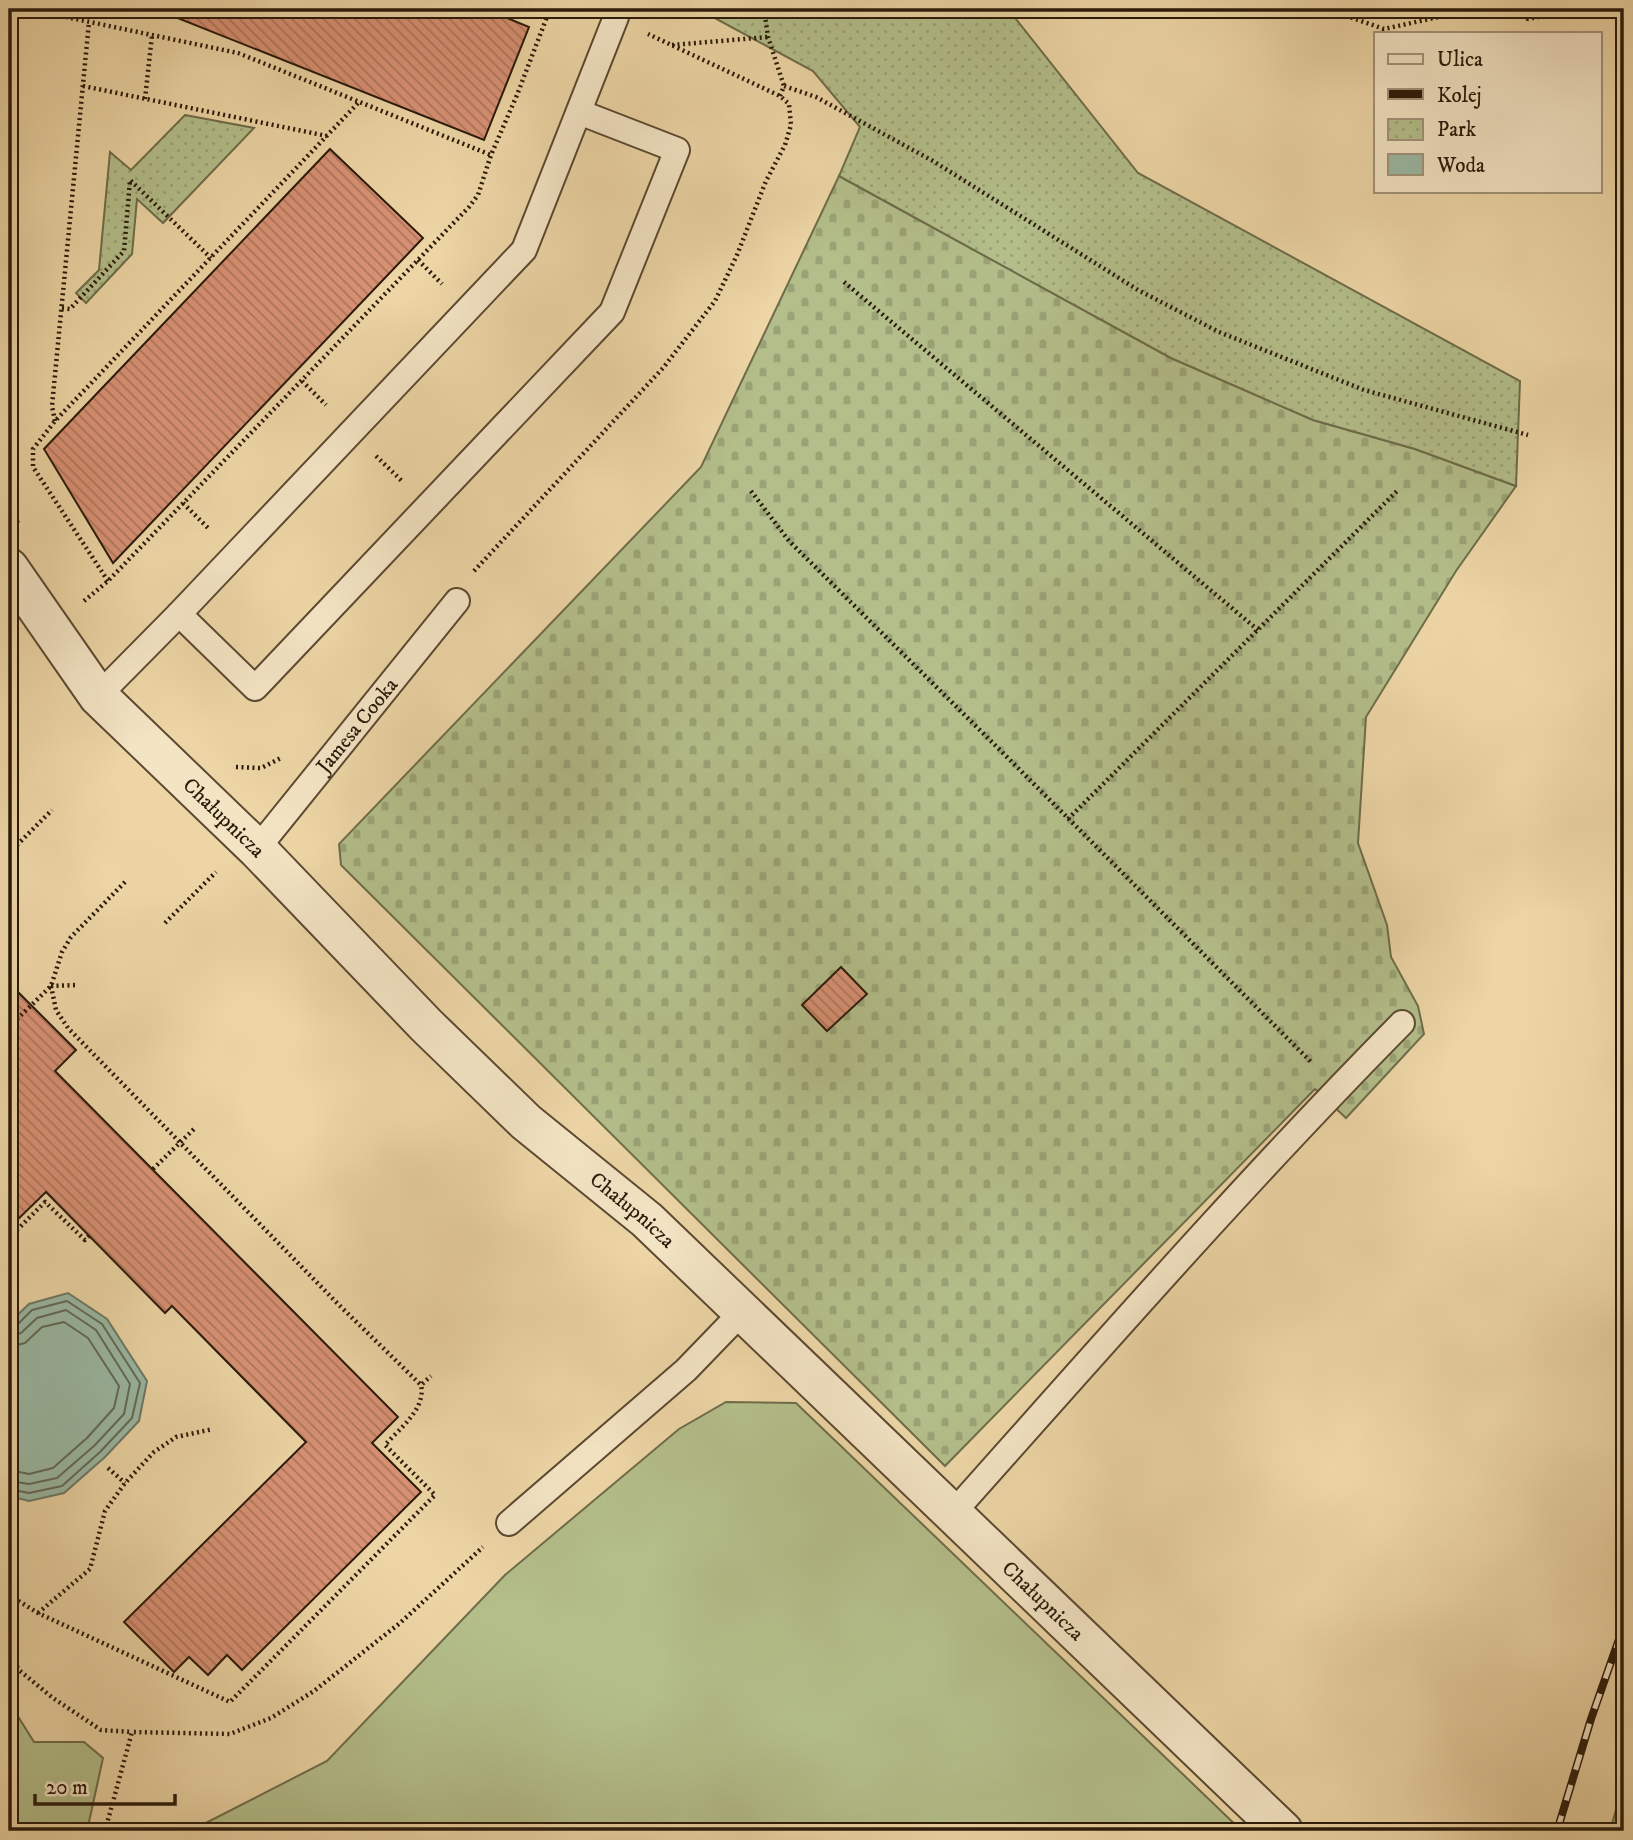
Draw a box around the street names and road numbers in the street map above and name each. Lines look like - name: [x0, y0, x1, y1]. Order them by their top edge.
- street label: Jamesa Cooka: [310, 673, 404, 781]
- street label: Chałupnicza: [177, 773, 270, 863]
- street label: Chałupnicza: [584, 1167, 680, 1254]
- street label: Chałupnicza: [996, 1556, 1089, 1647]

